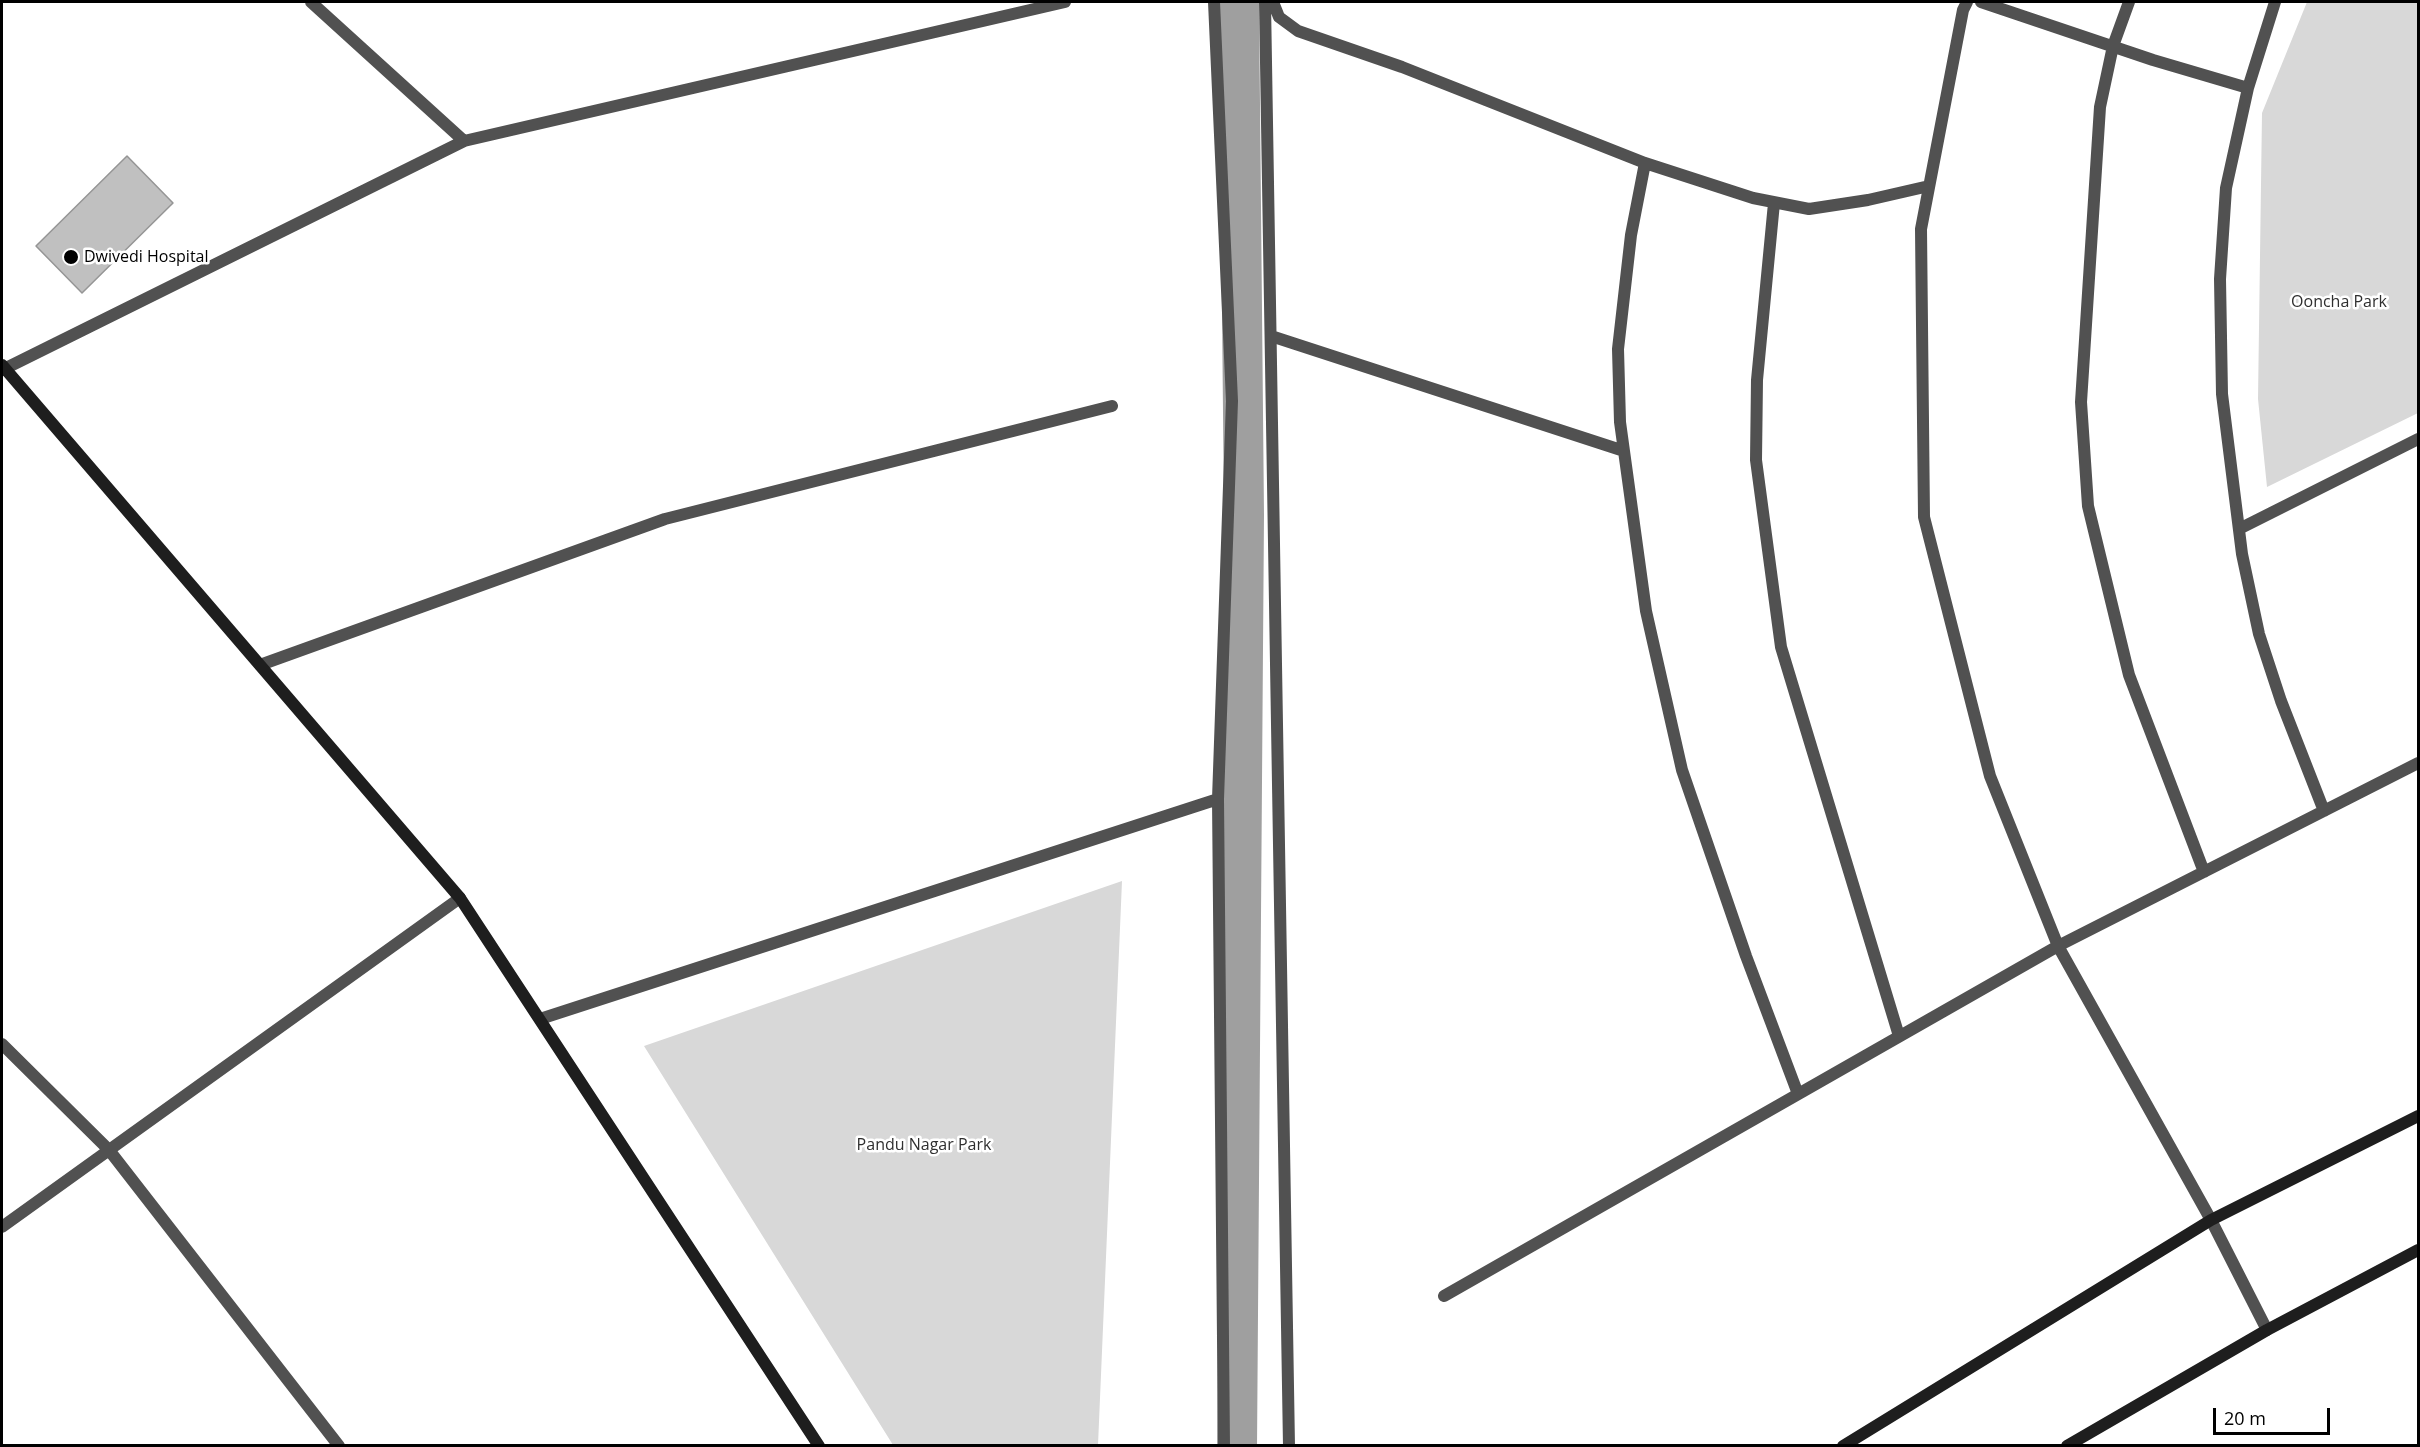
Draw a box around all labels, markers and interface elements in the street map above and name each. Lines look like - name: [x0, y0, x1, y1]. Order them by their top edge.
- place label: Dwivedi Hospital: [84, 247, 209, 267]
- marker: Dwivedi Hospital: [62, 248, 80, 266]
- park label: Ooncha Park: [2291, 292, 2387, 312]
- park label: Pandu Nagar Park: [857, 1135, 991, 1155]
- scale bar: [2216, 1396, 2333, 1434]
- text: 20 m: [2224, 1406, 2266, 1430]

